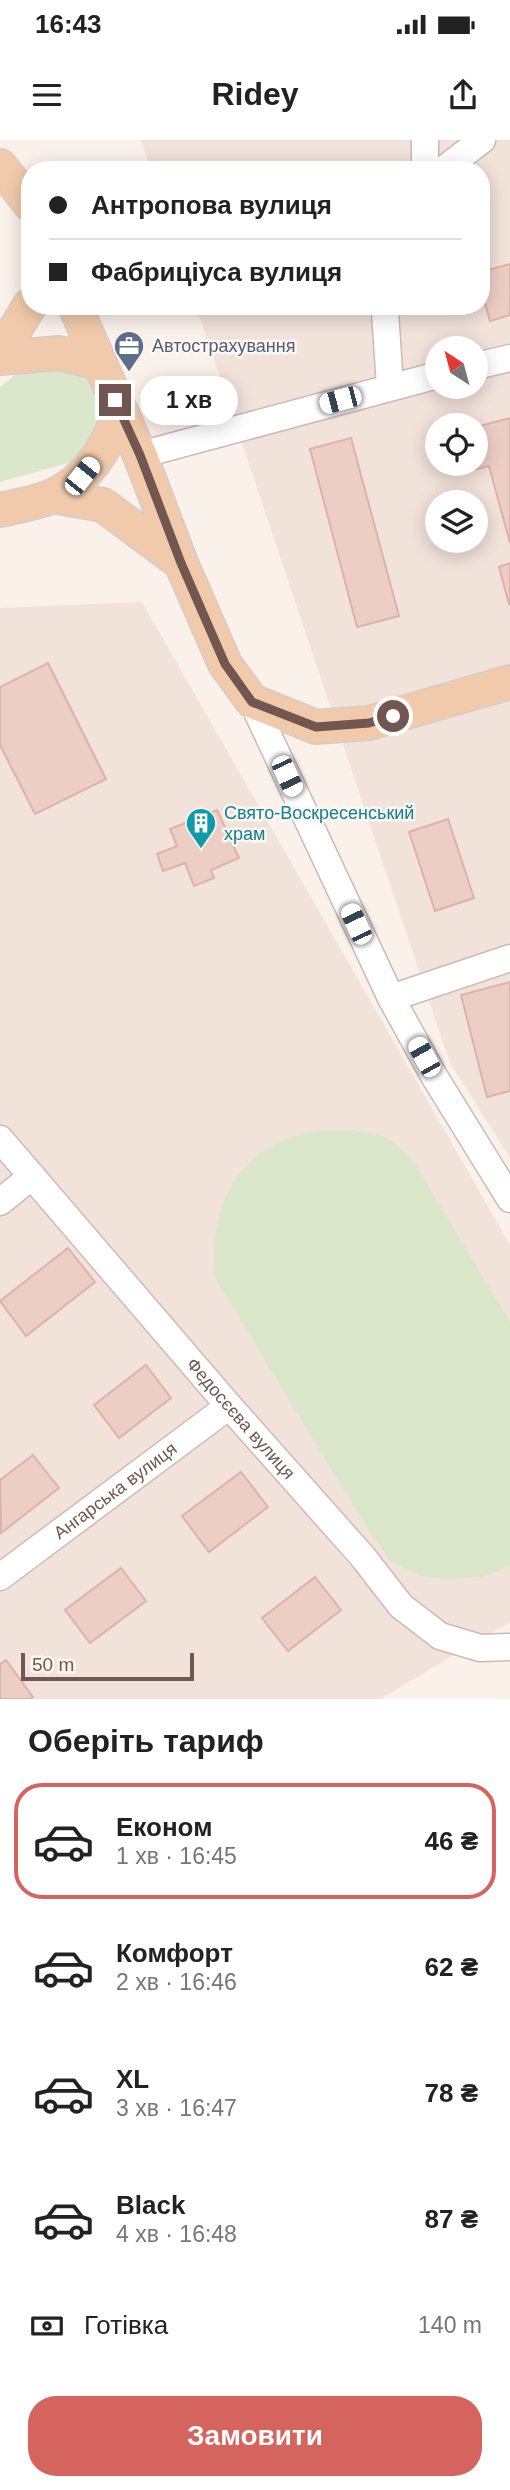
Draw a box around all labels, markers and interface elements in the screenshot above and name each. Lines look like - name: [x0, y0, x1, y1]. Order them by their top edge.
- text: 16:43: [35, 9, 102, 39]
- icon: menu: [28, 76, 66, 114]
- text: Ridey: [211, 76, 299, 112]
- icon: share: [444, 76, 482, 114]
- text: Антропова вулиця: [91, 190, 332, 220]
- text: Фабриціуса вулиця: [91, 257, 342, 287]
- office icon: Автострахування: [112, 329, 146, 373]
- place label: Автострахування: [152, 336, 296, 356]
- north arrow: [425, 336, 488, 399]
- map controls: [425, 336, 488, 553]
- callout: 1 хв: [140, 376, 238, 424]
- route end: [99, 384, 131, 416]
- car: [317, 384, 364, 416]
- text: 1 хв: [166, 387, 212, 413]
- button: locate: [425, 413, 488, 476]
- car: [61, 453, 104, 499]
- button: layers: [425, 490, 488, 553]
- route start: [377, 700, 409, 732]
- car: [269, 753, 306, 799]
- place label: Свято-Воскресенський храм: [224, 803, 414, 844]
- building icon: Свято-Воскресенський храм: [184, 806, 218, 850]
- car: [338, 901, 375, 947]
- car: [405, 1034, 444, 1080]
- street label: Федосєєва вулиця: [182, 1354, 299, 1483]
- street label: Ангарська вулиця: [50, 1438, 181, 1543]
- scale bar: [21, 1650, 194, 1682]
- text: 50 m: [32, 1654, 74, 1675]
- text: Оберіть тариф: [28, 1723, 264, 1759]
- icon: car: [32, 1810, 95, 1873]
- text: Економ: [116, 1812, 212, 1842]
- text: 46 ₴: [425, 1826, 478, 1856]
- text: 1 хв · 16:45: [116, 1843, 237, 1869]
- icon: car: [32, 1936, 95, 1999]
- text: Комфорт: [116, 1938, 233, 1968]
- text: 62 ₴: [425, 1952, 478, 1982]
- text: 2 хв · 16:46: [116, 1969, 237, 1995]
- icon: car: [32, 2062, 95, 2125]
- text: XL: [116, 2064, 149, 2094]
- text: 78 ₴: [425, 2078, 478, 2108]
- text: 3 хв · 16:47: [116, 2095, 237, 2121]
- icon: car: [32, 2188, 95, 2251]
- text: Black: [116, 2190, 185, 2220]
- text: 87 ₴: [425, 2204, 478, 2234]
- text: 4 хв · 16:48: [116, 2221, 237, 2247]
- icon: cash: [28, 2307, 66, 2345]
- text: Готівка: [84, 2310, 168, 2340]
- text: 140 m: [418, 2312, 482, 2338]
- button: Замовити: [28, 2396, 482, 2476]

